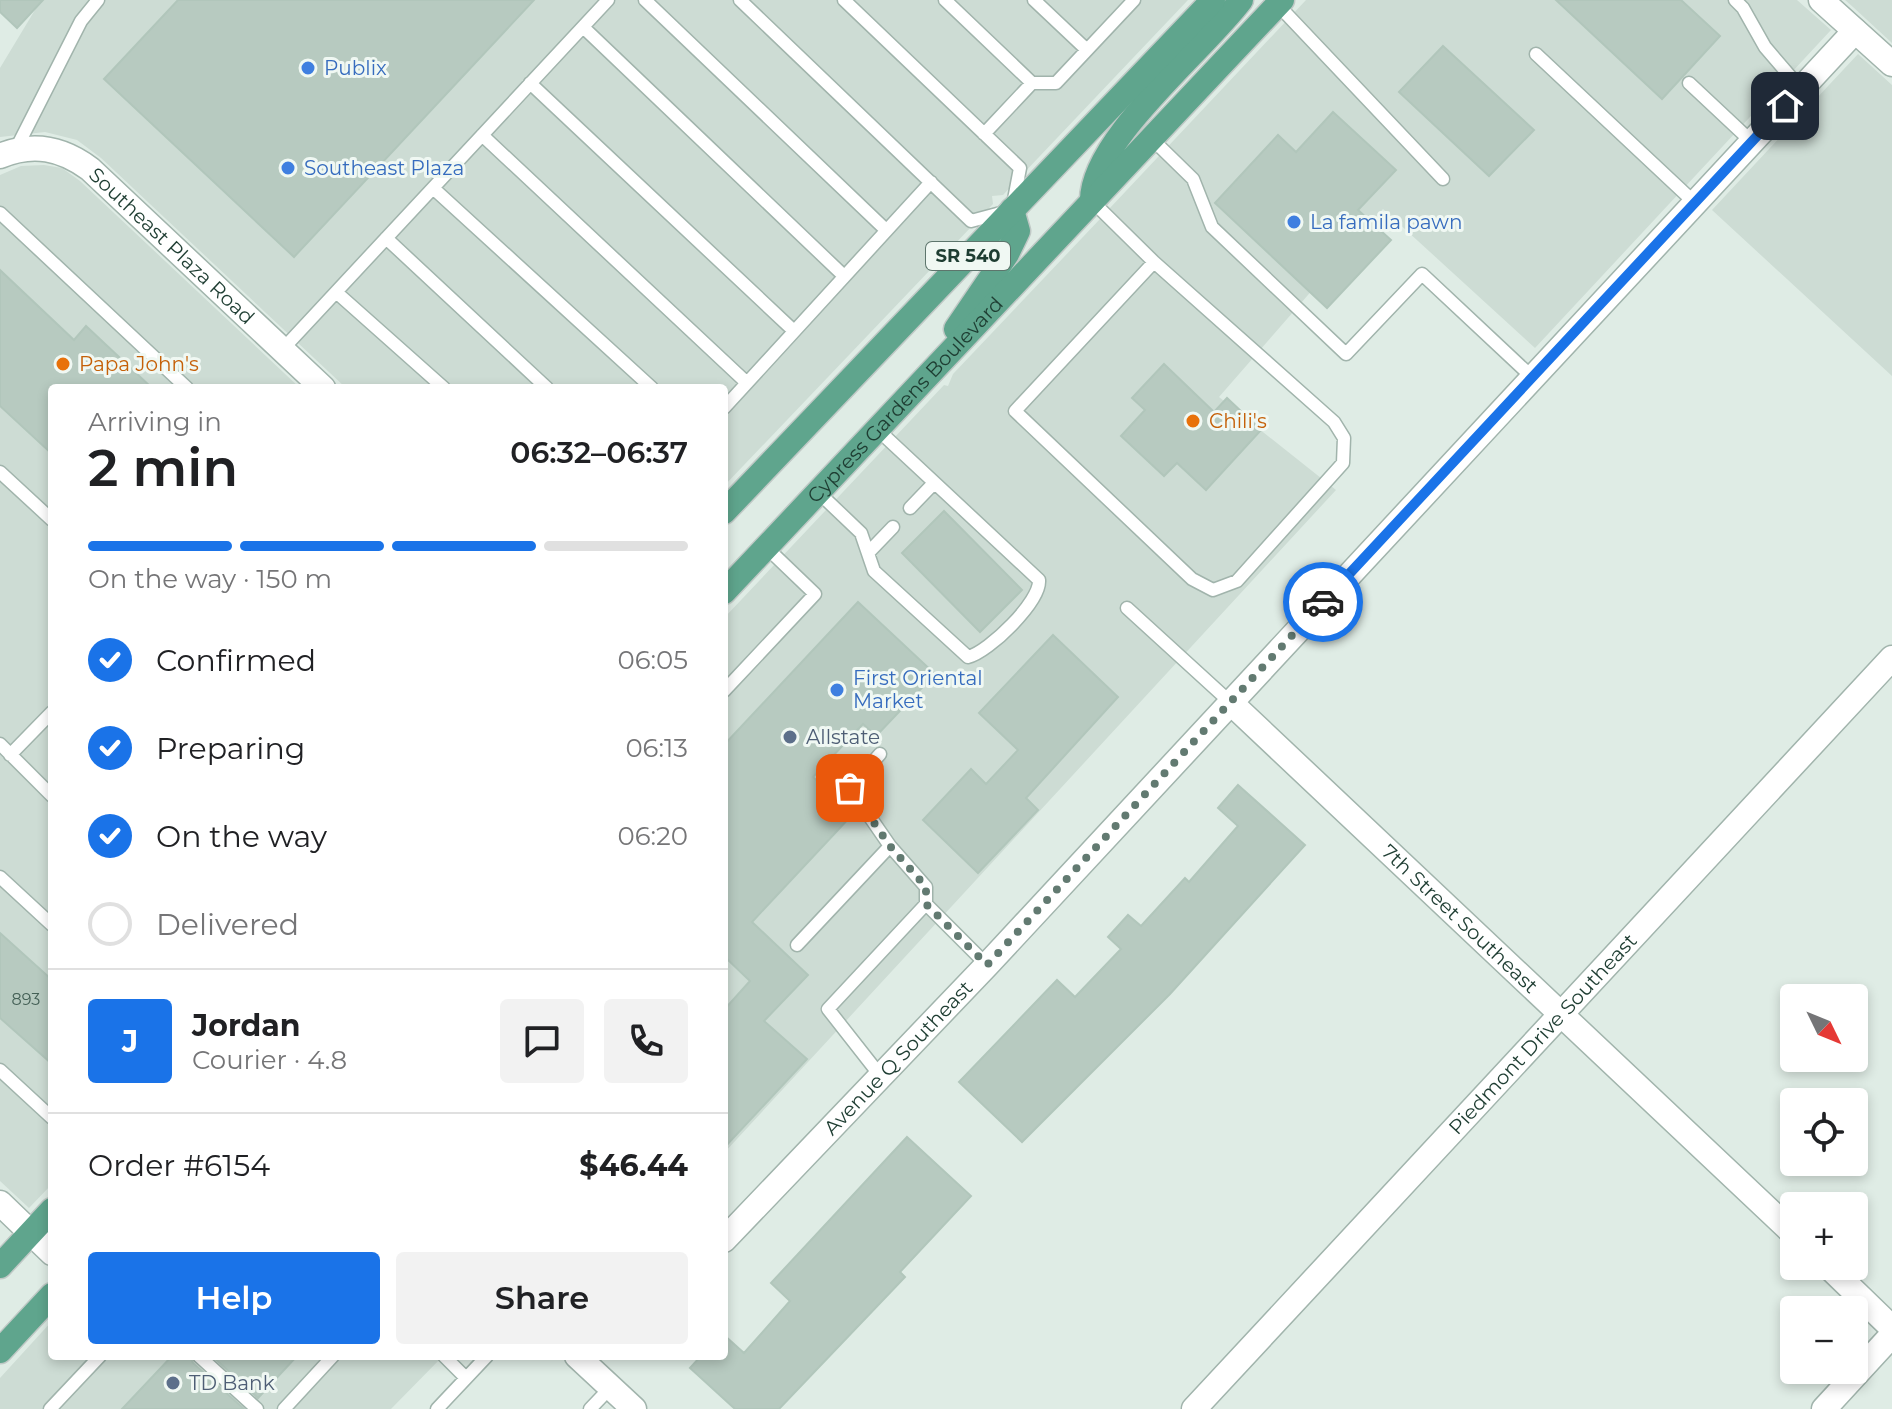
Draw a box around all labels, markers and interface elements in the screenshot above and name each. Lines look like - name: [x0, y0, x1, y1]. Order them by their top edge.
- place label: Publix: [324, 56, 387, 80]
- marker: Publix: [299, 59, 317, 77]
- pin: [1751, 72, 1819, 140]
- icon: home: [1763, 84, 1807, 128]
- place label: Southeast Plaza: [304, 156, 464, 180]
- marker: Southeast Plaza: [279, 159, 297, 177]
- street label: Southeast Plaza Road: [84, 163, 259, 329]
- place label: La famila pawn: [1310, 210, 1462, 234]
- marker: La famila pawn: [1285, 213, 1303, 231]
- road number: SR 540: [926, 242, 1010, 270]
- street label: Cypress Gardens Boulevard: [802, 292, 1008, 508]
- place label: Papa John's: [79, 352, 199, 376]
- marker: Papa John's: [54, 355, 72, 373]
- text: Arriving in: [88, 406, 222, 438]
- place label: Chili's: [1209, 409, 1267, 433]
- marker: Chili's: [1184, 412, 1202, 430]
- text: 06:32–06:37: [510, 434, 688, 471]
- text: 2 min: [88, 436, 238, 499]
- courier: [1283, 562, 1363, 642]
- text: On the way · 150 m: [88, 563, 332, 595]
- icon: car: [1301, 580, 1345, 624]
- icon: check: [88, 638, 132, 682]
- text: Confirmed: [156, 642, 316, 679]
- text: 06:05: [618, 644, 688, 676]
- place label: First Oriental Market: [853, 666, 983, 713]
- marker: First Oriental Market: [828, 681, 846, 699]
- place label: Allstate: [806, 725, 880, 749]
- icon: check: [88, 726, 132, 770]
- marker: Allstate: [781, 728, 799, 746]
- text: Preparing: [156, 730, 305, 767]
- text: 06:13: [625, 732, 688, 764]
- pin: [816, 754, 884, 822]
- icon: bag: [828, 766, 872, 810]
- icon: check: [88, 814, 132, 858]
- text: On the way: [156, 818, 327, 855]
- text: 06:20: [618, 820, 688, 852]
- street label: 7th Street Southeast: [1377, 840, 1543, 998]
- text: Delivered: [156, 906, 299, 943]
- street label: Piedmont Drive Southeast: [1443, 929, 1642, 1139]
- street label: Avenue Q Southeast: [819, 976, 977, 1140]
- north arrow: [1780, 984, 1868, 1072]
- map controls: [1780, 984, 1868, 1384]
- house number: 893: [12, 990, 40, 1009]
- button: chat: [500, 999, 584, 1083]
- button: phone: [604, 999, 688, 1083]
- text: Jordan: [192, 1007, 301, 1044]
- text: J: [122, 1023, 138, 1060]
- text: Courier · 4.8: [192, 1044, 347, 1076]
- button: locate: [1780, 1088, 1868, 1176]
- text: Order #6154: [88, 1147, 270, 1184]
- text: $46.44: [579, 1147, 688, 1184]
- button: +: [1780, 1192, 1868, 1280]
- button: Help: [88, 1252, 380, 1344]
- button: Share: [396, 1252, 688, 1344]
- button: −: [1780, 1296, 1868, 1384]
- place label: TD Bank: [189, 1371, 275, 1395]
- marker: TD Bank: [164, 1374, 182, 1392]

